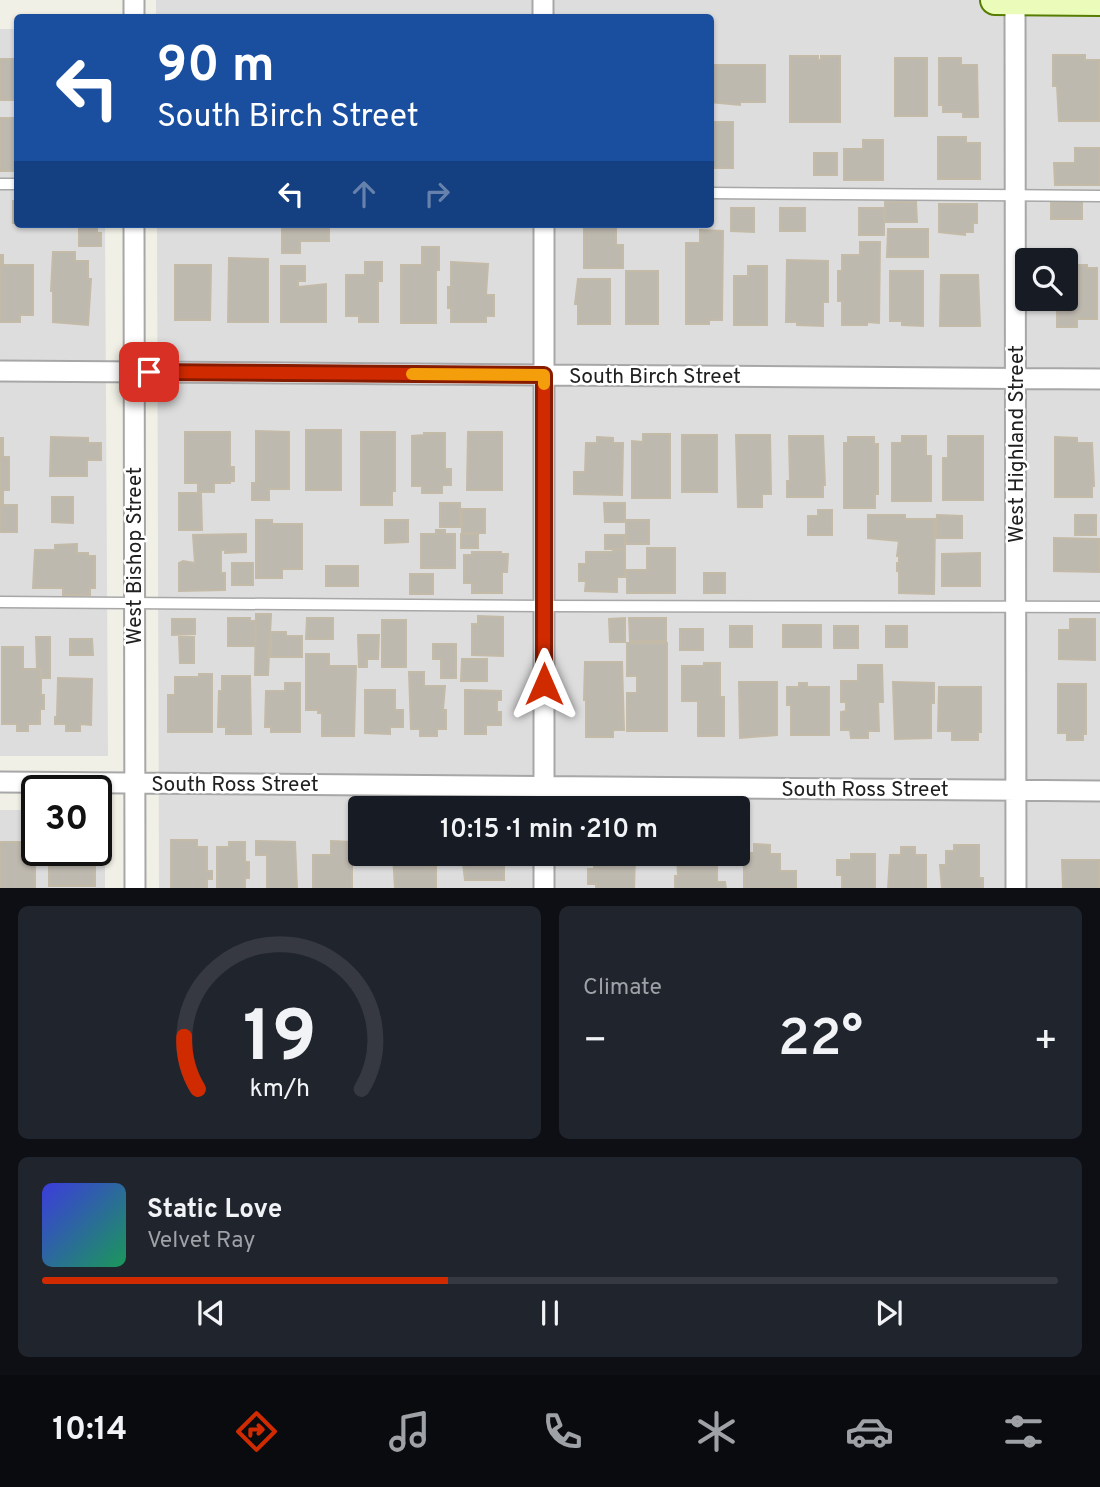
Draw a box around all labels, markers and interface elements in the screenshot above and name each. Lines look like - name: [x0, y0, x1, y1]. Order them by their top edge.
- text: 90 m: [157, 37, 275, 99]
- icon: left: [42, 42, 133, 133]
- text: South Birch Street: [157, 98, 419, 138]
- icon: left: [272, 175, 310, 213]
- icon: ahead: [345, 175, 383, 213]
- icon: right: [418, 175, 456, 213]
- map controls: [1015, 248, 1078, 311]
- button: search: [1015, 248, 1078, 311]
- pin: [119, 342, 179, 402]
- street label: West Highland Street: [1004, 345, 1031, 543]
- icon: arrive: [130, 353, 168, 391]
- street label: South Birch Street: [569, 364, 741, 391]
- street label: West Bishop Street: [122, 467, 149, 645]
- position arrow: [507, 647, 581, 721]
- street label: South Ross Street: [151, 772, 319, 799]
- speed limit sign: 30: [21, 775, 112, 866]
- street label: South Ross Street: [781, 777, 949, 804]
- text: 10:15 · 1 min · 210 m: [440, 814, 658, 847]
- text: Climate: [583, 974, 662, 1003]
- text: 19: [243, 995, 316, 1087]
- text: 22°: [778, 1008, 863, 1074]
- text: −: [583, 1018, 608, 1067]
- text: +: [1033, 1018, 1058, 1067]
- text: km/h: [249, 1073, 310, 1105]
- text: Static Love: [147, 1194, 282, 1227]
- text: Velvet Ray: [147, 1227, 255, 1256]
- icon: previous: [192, 1294, 230, 1332]
- icon: pause: [531, 1294, 569, 1332]
- icon: next: [870, 1294, 908, 1332]
- icon: directions: [232, 1407, 281, 1456]
- icon: music: [385, 1407, 434, 1456]
- icon: phone: [538, 1407, 587, 1456]
- icon: climate: [692, 1407, 741, 1456]
- icon: car: [845, 1407, 894, 1456]
- icon: filters: [999, 1407, 1048, 1456]
- text: 10:14: [52, 1411, 127, 1451]

